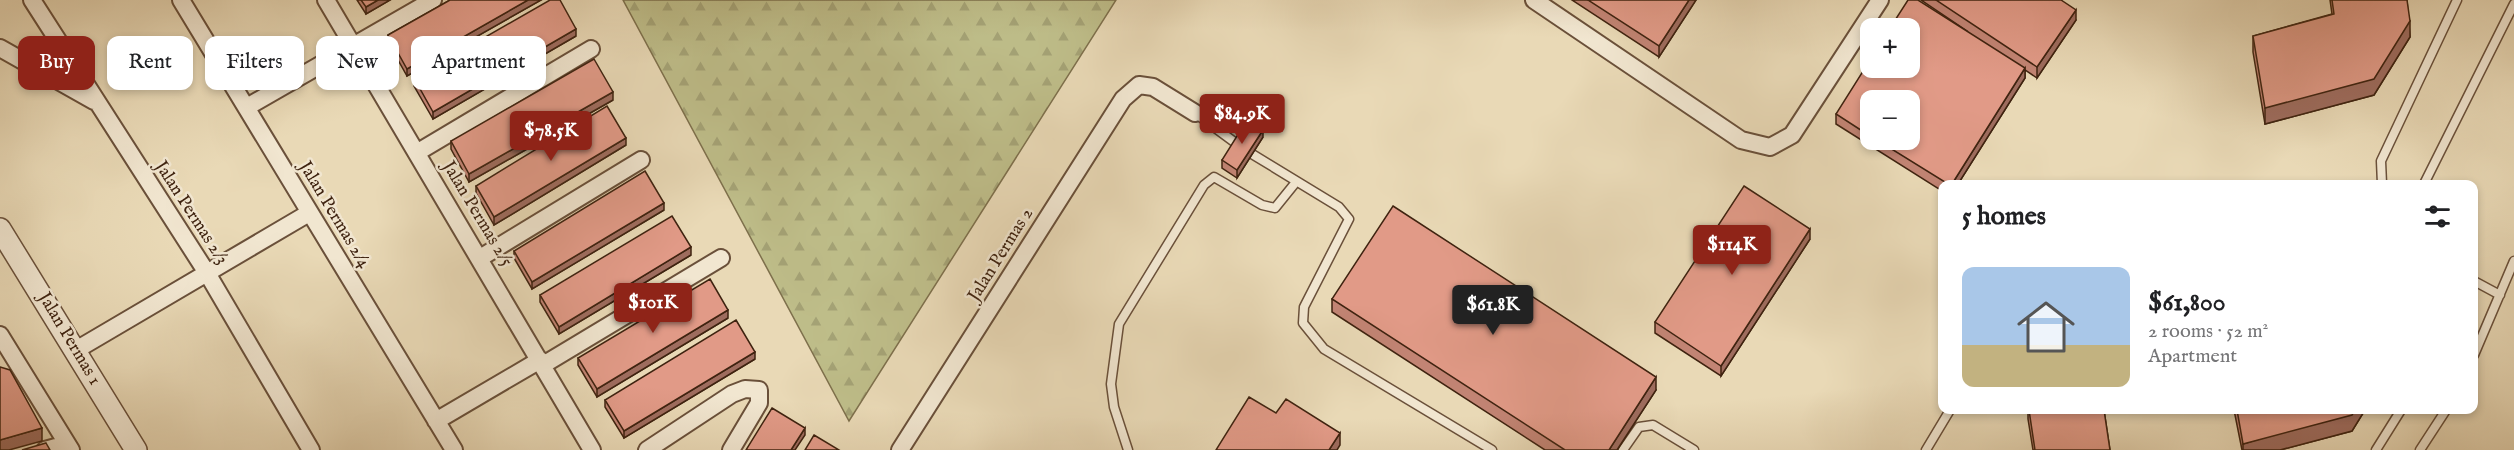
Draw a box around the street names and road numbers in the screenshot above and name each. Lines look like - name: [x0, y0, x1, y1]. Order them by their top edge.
- street label: Jalan Permas 2/3: [148, 155, 233, 269]
- street label: Jalan Permas 2/5: [435, 155, 518, 271]
- street label: Jalan Permas 2/4: [292, 156, 375, 273]
- street label: Jalan Permas 2: [962, 204, 1039, 308]
- street label: Jalan Permas 1: [31, 287, 106, 390]

